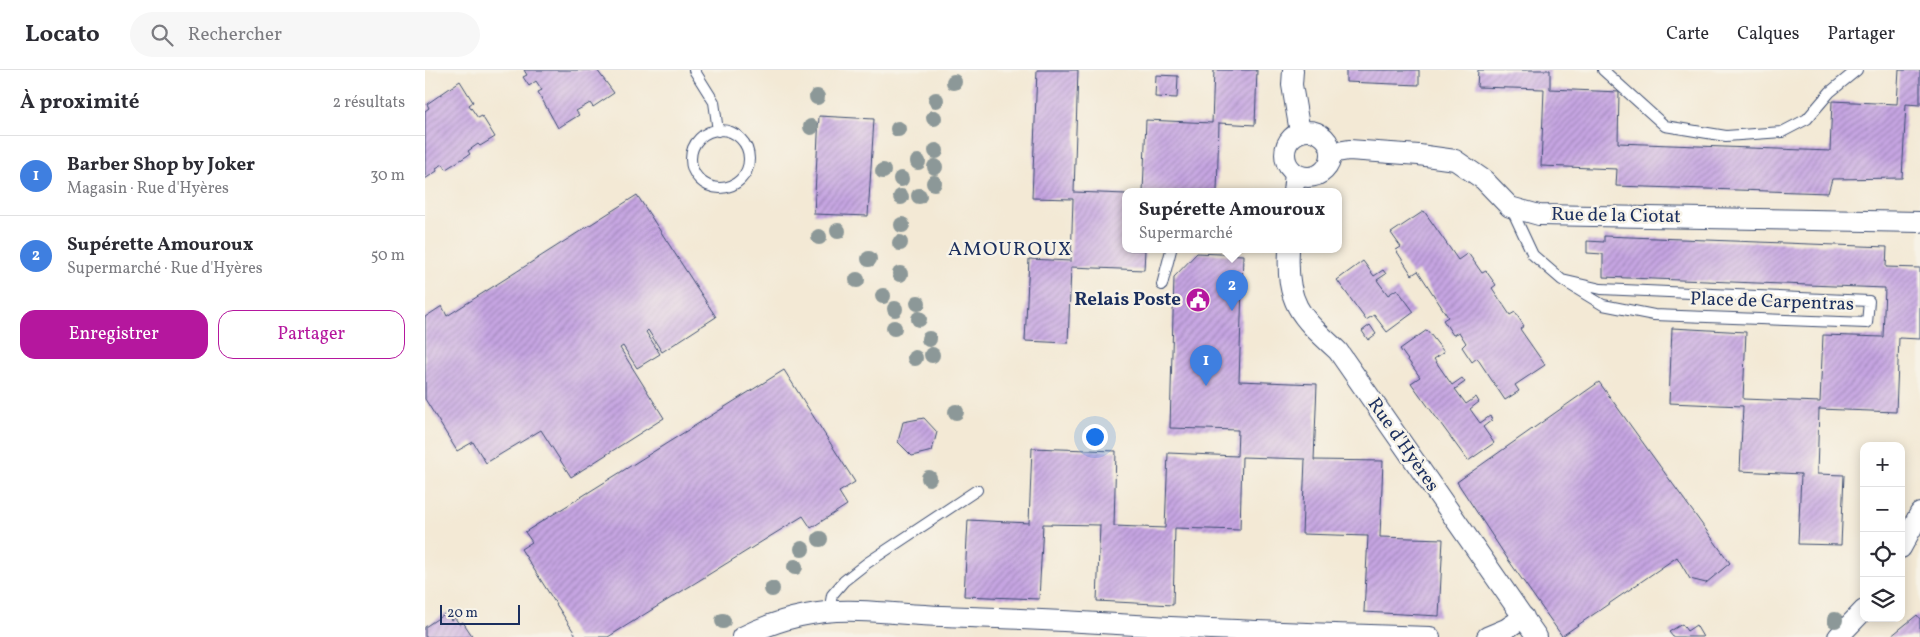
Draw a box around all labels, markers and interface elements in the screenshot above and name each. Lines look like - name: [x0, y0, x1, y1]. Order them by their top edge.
- search box: [130, 12, 480, 57]
- text: Locato: [25, 18, 100, 52]
- icon: search: [148, 21, 176, 49]
- text: Rechercher: [188, 22, 282, 48]
- text: Carte: [1666, 22, 1709, 47]
- text: Calques: [1737, 22, 1799, 47]
- text: Partager: [1827, 22, 1895, 47]
- text: À proximité: [20, 88, 139, 117]
- text: 2 résultats: [332, 92, 405, 114]
- text: Barber Shop by Joker: [67, 152, 255, 178]
- text: 1: [33, 165, 39, 187]
- text: 30 m: [370, 165, 405, 187]
- text: Magasin · Rue d'Hyères: [67, 178, 229, 200]
- popup: [1122, 188, 1342, 253]
- text: Supérette Amouroux: [1139, 197, 1325, 223]
- street label: Rue de la Ciotat: [1551, 202, 1681, 230]
- text: Supermarché: [1139, 223, 1233, 245]
- text: Supérette Amouroux: [67, 232, 253, 258]
- district label: AMOUROUX: [948, 236, 1072, 264]
- text: 2: [32, 245, 40, 267]
- text: 50 m: [371, 245, 405, 267]
- text: Supermarché · Rue d'Hyères: [67, 258, 263, 280]
- pin: 2: [1216, 270, 1248, 311]
- street label: Place de Carpentras: [1689, 286, 1855, 318]
- place label: Relais Poste: [1074, 287, 1181, 313]
- public building icon: Relais Poste: [1185, 287, 1211, 313]
- button: Enregistrer: [20, 310, 208, 359]
- button: Partager: [218, 310, 405, 359]
- pin: 1: [1190, 345, 1222, 386]
- street label: Rue d'Hyères: [1361, 393, 1445, 497]
- your location: [1082, 424, 1108, 450]
- map controls: [1860, 442, 1905, 622]
- button: +: [1860, 442, 1905, 487]
- button: −: [1860, 487, 1905, 532]
- button: locate: [1860, 532, 1905, 577]
- button: layers: [1860, 577, 1905, 622]
- scale bar: [440, 602, 520, 625]
- text: 20 m: [447, 604, 478, 623]

